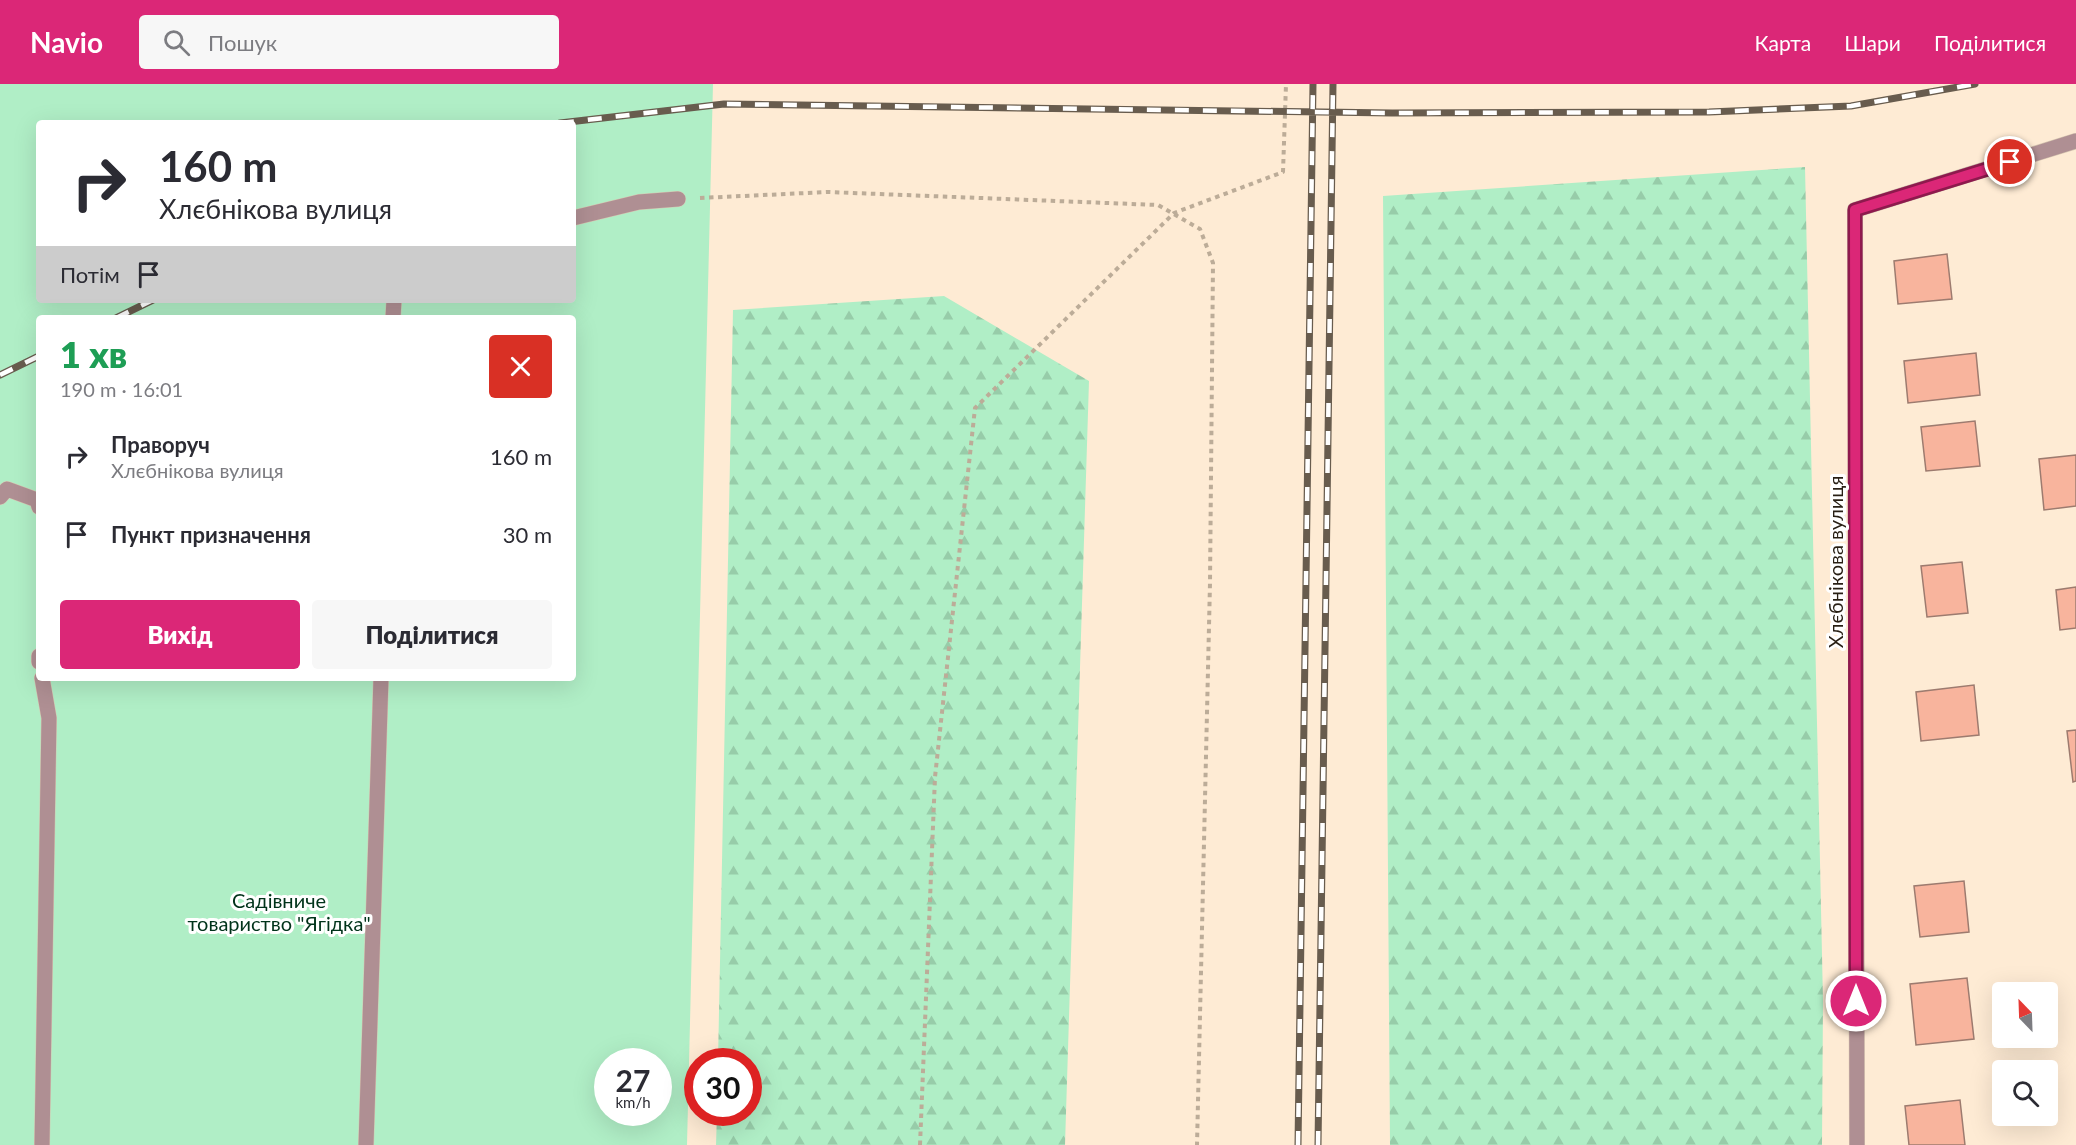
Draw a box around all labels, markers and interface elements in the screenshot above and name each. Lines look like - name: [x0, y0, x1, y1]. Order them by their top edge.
- search box: [139, 15, 559, 69]
- text: Navio: [30, 25, 103, 59]
- icon: search: [160, 26, 193, 59]
- text: Пошук: [208, 29, 277, 56]
- text: Карта: [1755, 30, 1811, 55]
- text: Шари: [1844, 30, 1901, 55]
- text: Поділитися: [1934, 30, 2046, 55]
- pin: [1984, 136, 2035, 187]
- text: 160 m: [159, 141, 277, 191]
- icon: right: [60, 144, 138, 222]
- icon: arrive: [1993, 145, 2026, 178]
- text: Хлєбнікова вулиця: [159, 192, 392, 225]
- icon: arrive: [132, 258, 165, 291]
- text: Потім: [60, 261, 120, 288]
- text: 1 хв: [60, 332, 127, 376]
- button: close: [489, 335, 552, 398]
- text: 190 m · 16:01: [60, 377, 183, 401]
- text: Праворуч: [111, 431, 210, 458]
- icon: right: [60, 440, 93, 473]
- text: 160 m: [490, 443, 552, 470]
- text: Хлєбнікова вулиця: [111, 458, 284, 482]
- street label: Хлєбнікова вулиця: [1823, 476, 1847, 648]
- icon: arrive: [60, 518, 93, 551]
- text: Пункт призначення: [111, 521, 311, 548]
- text: 30 m: [503, 521, 552, 548]
- button: Вихід: [60, 600, 300, 669]
- button: Поділитися: [312, 600, 552, 669]
- park label: Садівниче товариство "Ягідка": [187, 888, 371, 935]
- position arrow: [1824, 969, 1888, 1033]
- north arrow: [1992, 982, 2058, 1048]
- map controls: [1992, 982, 2058, 1126]
- speed limit sign: 30: [684, 1048, 762, 1126]
- button: search: [1992, 1060, 2058, 1126]
- text: 27: [616, 1062, 650, 1098]
- text: km/h: [615, 1093, 651, 1111]

